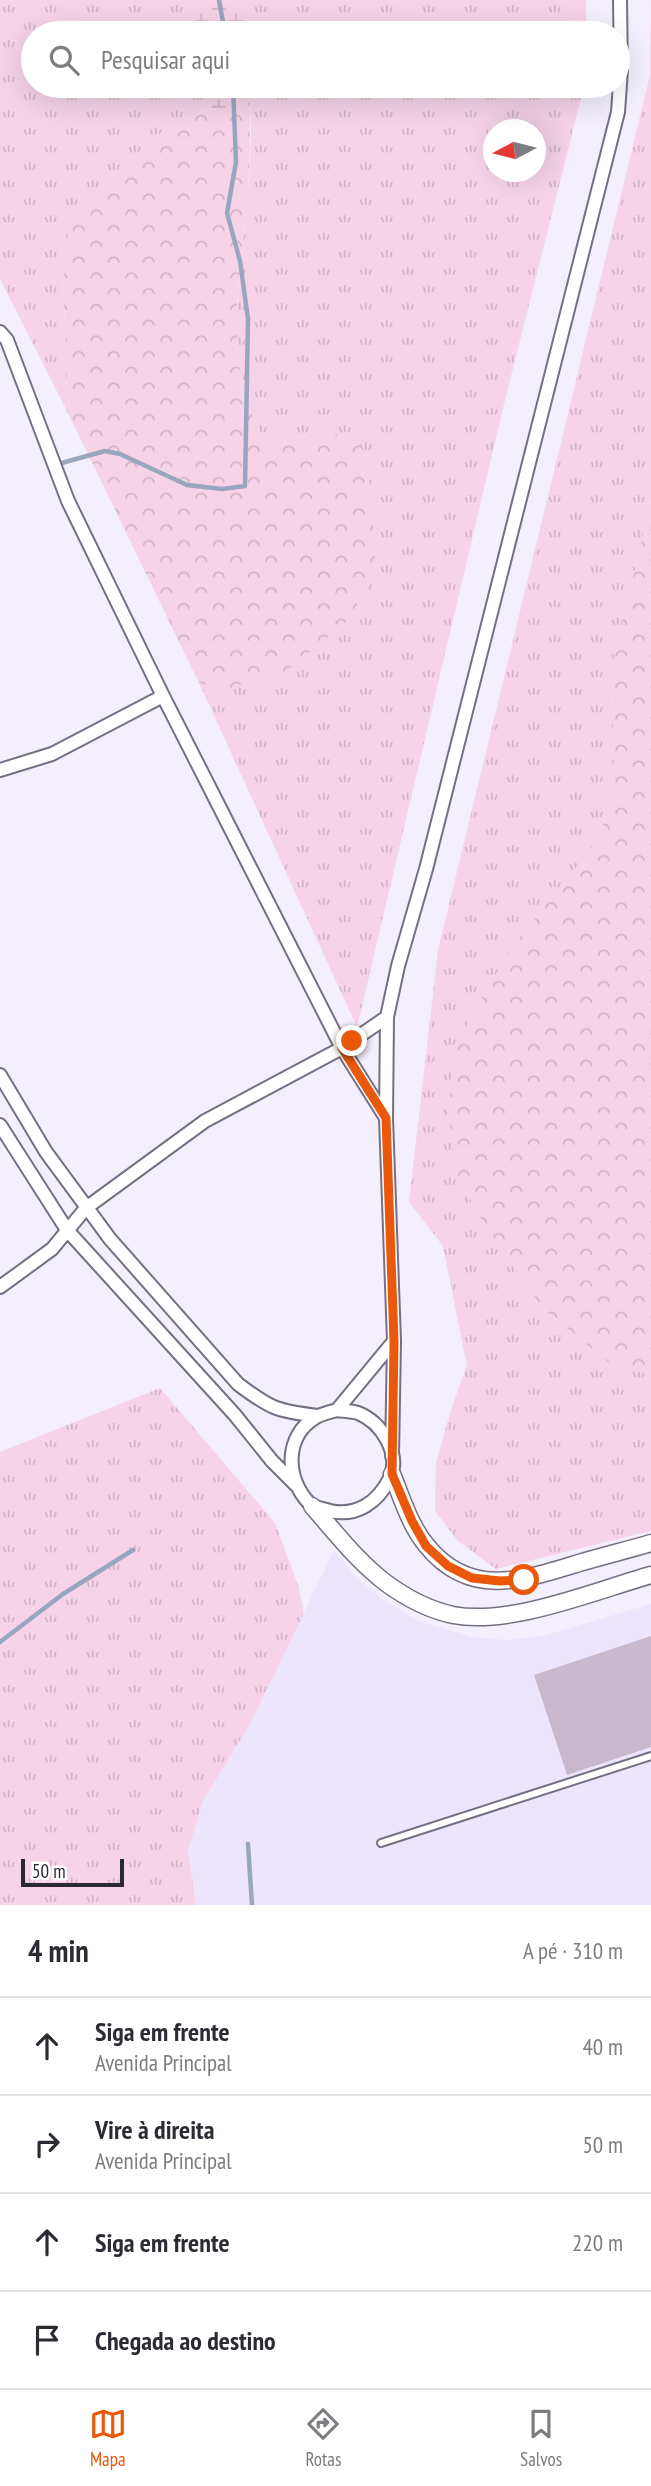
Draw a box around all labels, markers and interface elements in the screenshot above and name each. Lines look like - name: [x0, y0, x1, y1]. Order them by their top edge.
- search box: [21, 21, 630, 98]
- icon: search: [45, 41, 83, 79]
- text: Pesquisar aqui: [101, 43, 230, 76]
- north arrow: [483, 119, 546, 182]
- route end: [336, 1025, 367, 1056]
- route start: [508, 1564, 539, 1595]
- scale bar: [21, 1856, 124, 1888]
- text: 50 m: [32, 1859, 66, 1883]
- text: 4 min: [28, 1931, 89, 1970]
- text: A pé · 310 m: [523, 1936, 623, 1965]
- text: Siga em frente: [95, 2015, 230, 2048]
- icon: ahead: [28, 2027, 66, 2065]
- text: 40 m: [582, 2032, 623, 2061]
- text: Avenida Principal: [95, 2048, 232, 2077]
- text: Vire à direita: [95, 2113, 214, 2146]
- icon: right: [28, 2125, 66, 2163]
- text: 50 m: [582, 2130, 623, 2159]
- text: Avenida Principal: [95, 2146, 232, 2175]
- icon: ahead: [28, 2223, 66, 2261]
- text: Siga em frente: [95, 2226, 230, 2259]
- text: 220 m: [572, 2228, 623, 2257]
- icon: arrive: [28, 2321, 66, 2359]
- text: Chegada ao destino: [95, 2324, 276, 2357]
- tab: Mapa: [89, 2405, 127, 2471]
- tab: Rotas: [304, 2405, 342, 2471]
- tab: Salvos: [520, 2405, 562, 2471]

